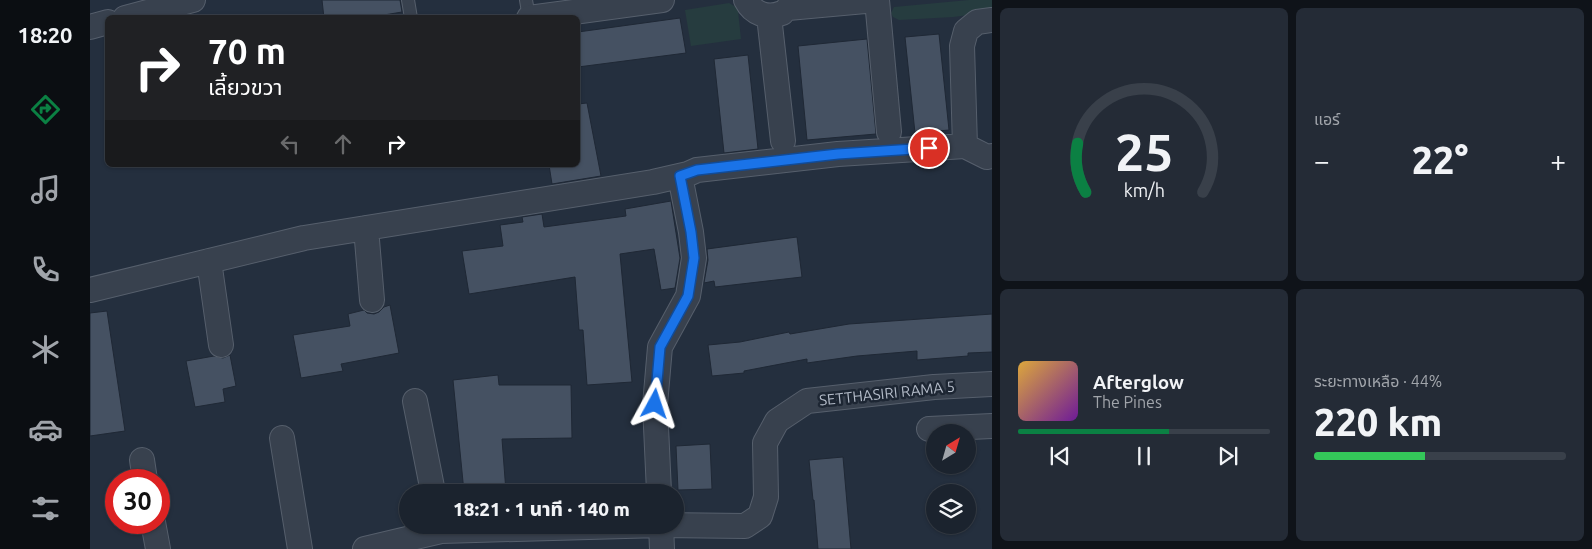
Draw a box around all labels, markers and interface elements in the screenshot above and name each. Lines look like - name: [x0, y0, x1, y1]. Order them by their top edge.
- text: 18:20: [17, 22, 73, 47]
- text: 70 m: [208, 31, 286, 71]
- icon: right: [125, 35, 190, 100]
- text: เลี้ยวขวา: [208, 74, 283, 99]
- icon: directions: [28, 92, 63, 127]
- text: แอร์: [1314, 110, 1340, 128]
- text: 25: [1115, 123, 1173, 181]
- pin: [908, 127, 950, 169]
- icon: left: [276, 130, 304, 158]
- icon: ahead: [329, 130, 357, 158]
- icon: right: [382, 130, 410, 158]
- icon: arrive: [915, 134, 943, 162]
- text: 22°: [1412, 139, 1468, 181]
- text: −: [1314, 145, 1330, 176]
- text: +: [1550, 145, 1566, 176]
- icon: music: [28, 172, 63, 207]
- text: km/h: [1123, 180, 1165, 200]
- icon: phone: [28, 252, 63, 287]
- icon: climate: [28, 332, 63, 367]
- text: Afterglow: [1093, 371, 1184, 393]
- text: ระยะทางเหลือ · 44%: [1314, 372, 1442, 390]
- position arrow: [628, 377, 680, 429]
- street label: SETTHASIRI RAMA 5: [818, 377, 956, 409]
- text: The Pines: [1093, 393, 1162, 411]
- text: 220 km: [1314, 401, 1442, 443]
- icon: car: [28, 412, 63, 447]
- north arrow: [926, 424, 976, 474]
- map controls: [926, 424, 976, 534]
- icon: previous: [1046, 442, 1074, 470]
- icon: pause: [1130, 442, 1158, 470]
- icon: next: [1214, 442, 1242, 470]
- speed limit sign: 30: [105, 469, 170, 534]
- button: layers: [926, 484, 976, 534]
- icon: filters: [28, 491, 63, 526]
- text: 18:21 · 1 นาที · 140 m: [453, 498, 630, 520]

